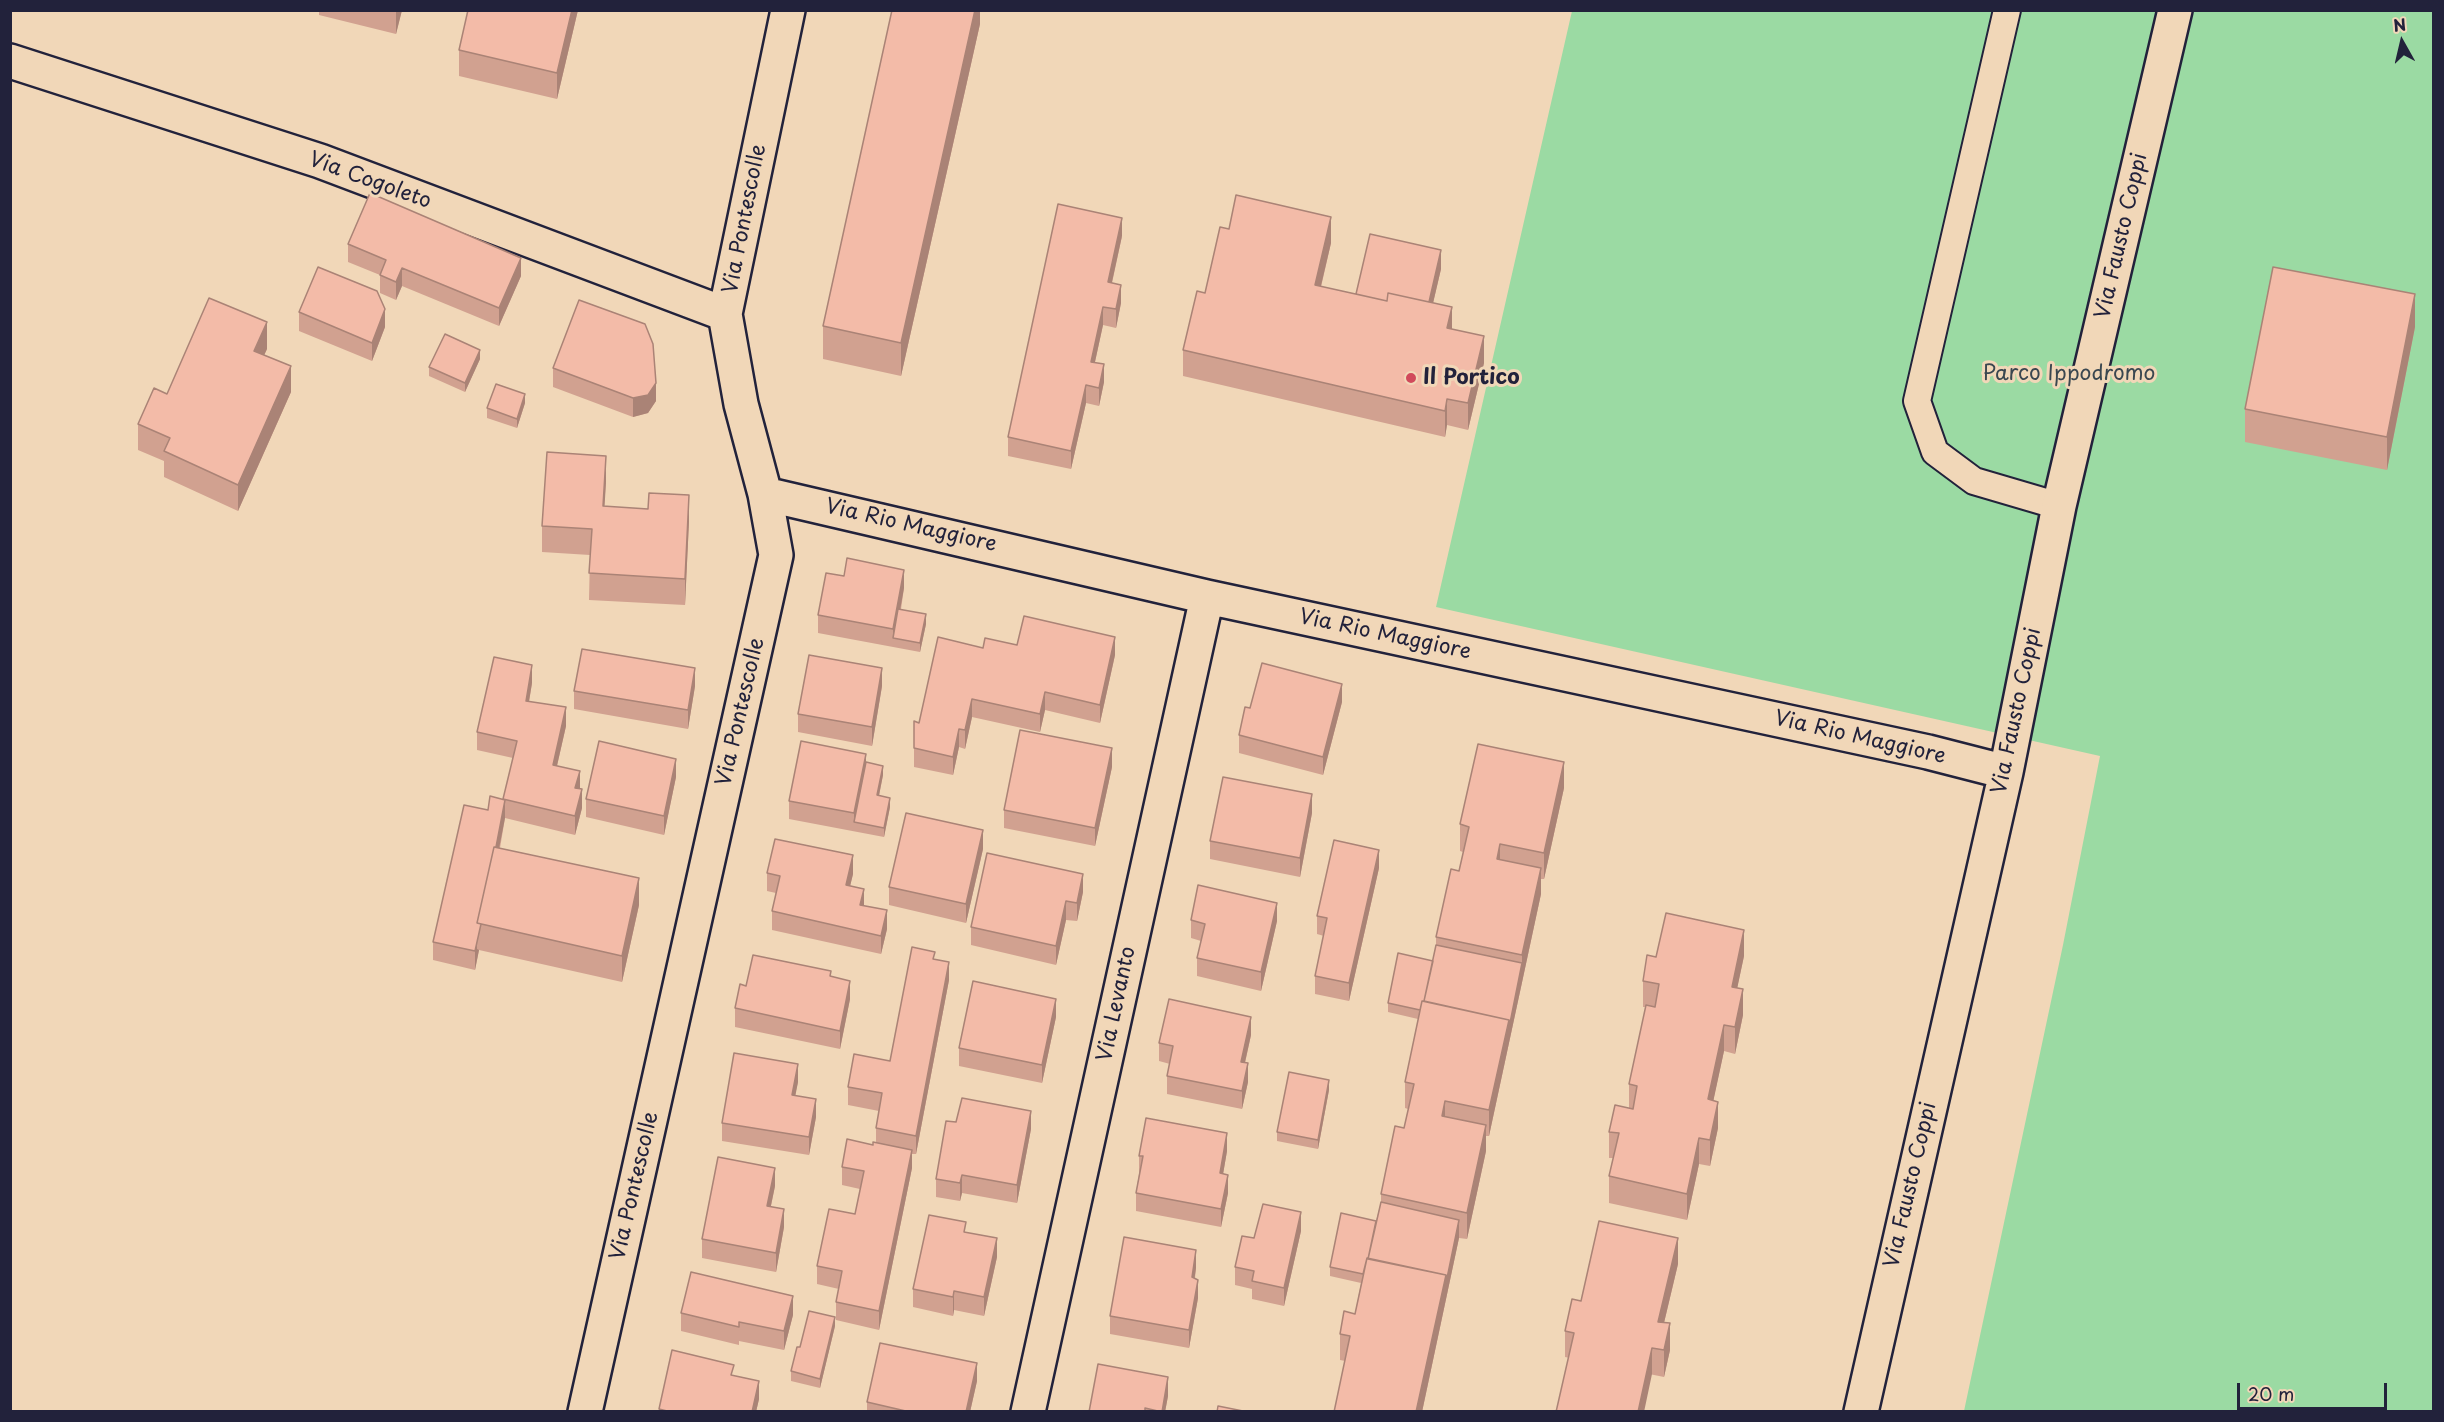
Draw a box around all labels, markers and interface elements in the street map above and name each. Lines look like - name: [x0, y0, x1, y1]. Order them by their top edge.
- text: N: [2392, 11, 2407, 37]
- north arrow: [2372, 12, 2432, 72]
- street label: Via Pontescolle: [718, 142, 772, 296]
- street label: Via Cogoleto: [305, 147, 435, 215]
- street label: Via Fausto Coppi: [2091, 151, 2153, 321]
- park label: Parco Ippodromo: [1983, 361, 2155, 387]
- place label: Il Portico: [1423, 365, 1520, 391]
- marker: Il Portico: [1404, 371, 1418, 385]
- street label: Via Rio Maggiore: [823, 494, 999, 558]
- street label: Via Rio Maggiore: [1297, 604, 1473, 666]
- street label: Via Fausto Coppi: [1987, 625, 2047, 797]
- street label: Via Pontescolle: [712, 635, 770, 789]
- street label: Via Rio Maggiore: [1772, 706, 1948, 770]
- street label: Via Levanto: [1093, 944, 1141, 1064]
- street label: Via Fausto Coppi: [1880, 1100, 1942, 1270]
- street label: Via Pontescolle: [606, 1109, 664, 1263]
- scale bar: [2240, 1371, 2390, 1409]
- text: 20 m: [2248, 1380, 2294, 1407]

